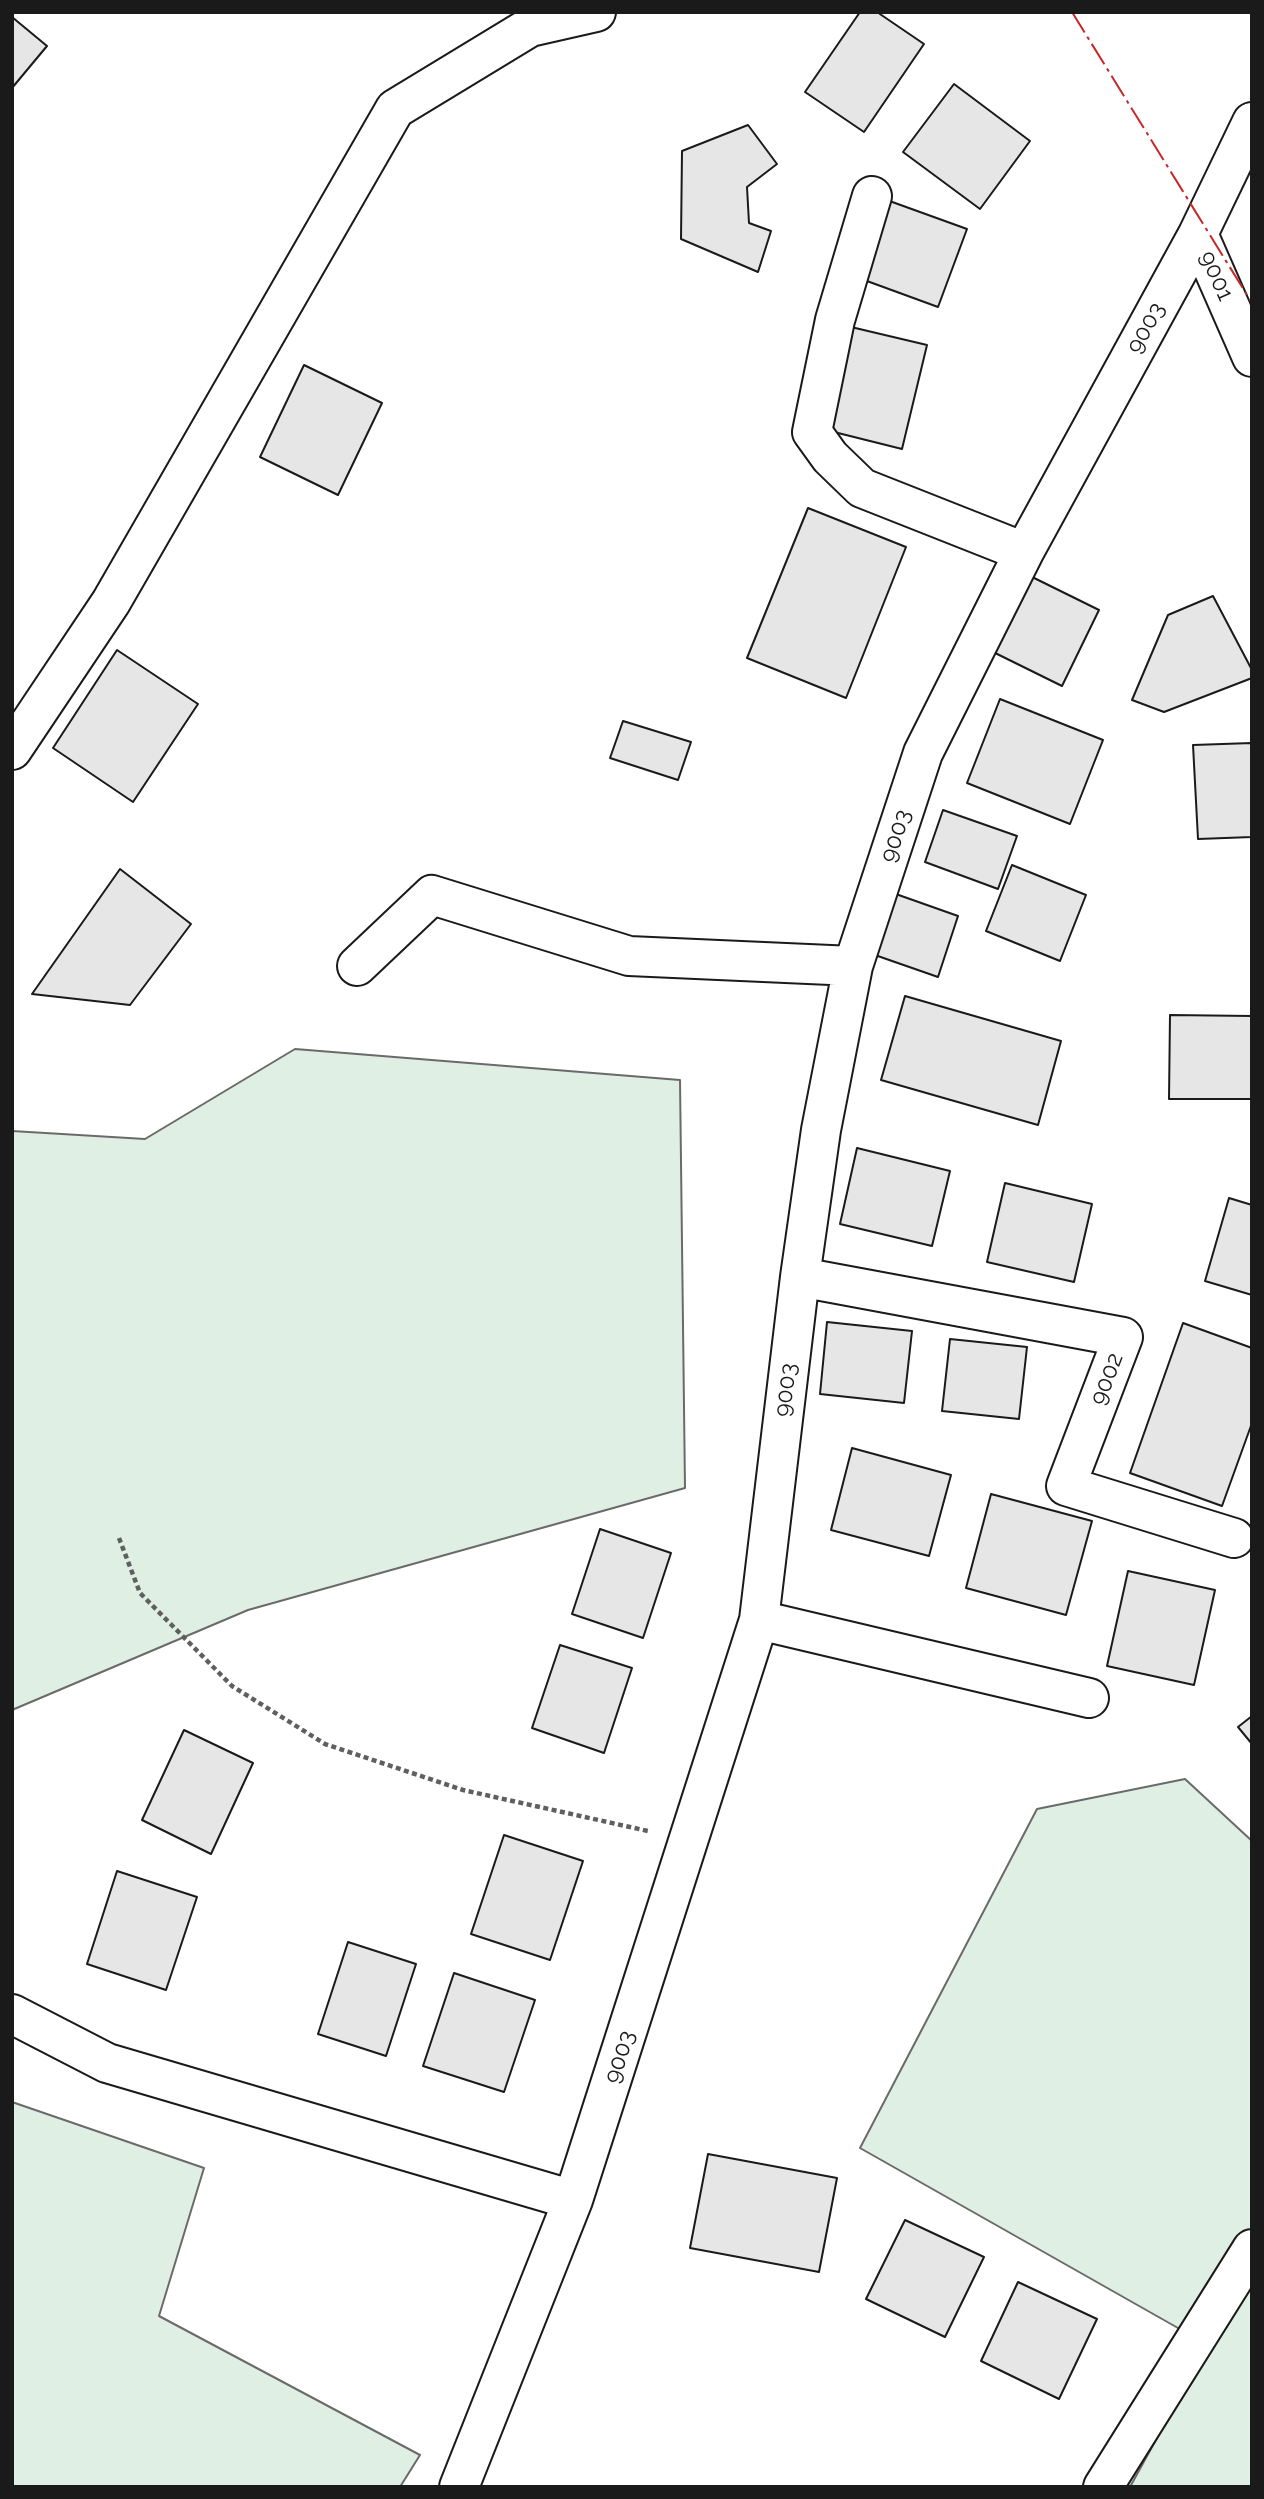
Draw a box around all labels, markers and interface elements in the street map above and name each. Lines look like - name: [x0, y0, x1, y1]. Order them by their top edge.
- street label: 9001: [1193, 247, 1239, 305]
- street label: 9003: [1121, 298, 1171, 358]
- street label: 9003: [875, 806, 917, 866]
- street label: 9002: [1085, 1349, 1129, 1409]
- street label: 9003: [769, 1362, 803, 1418]
- street label: 9003: [599, 2027, 641, 2087]

